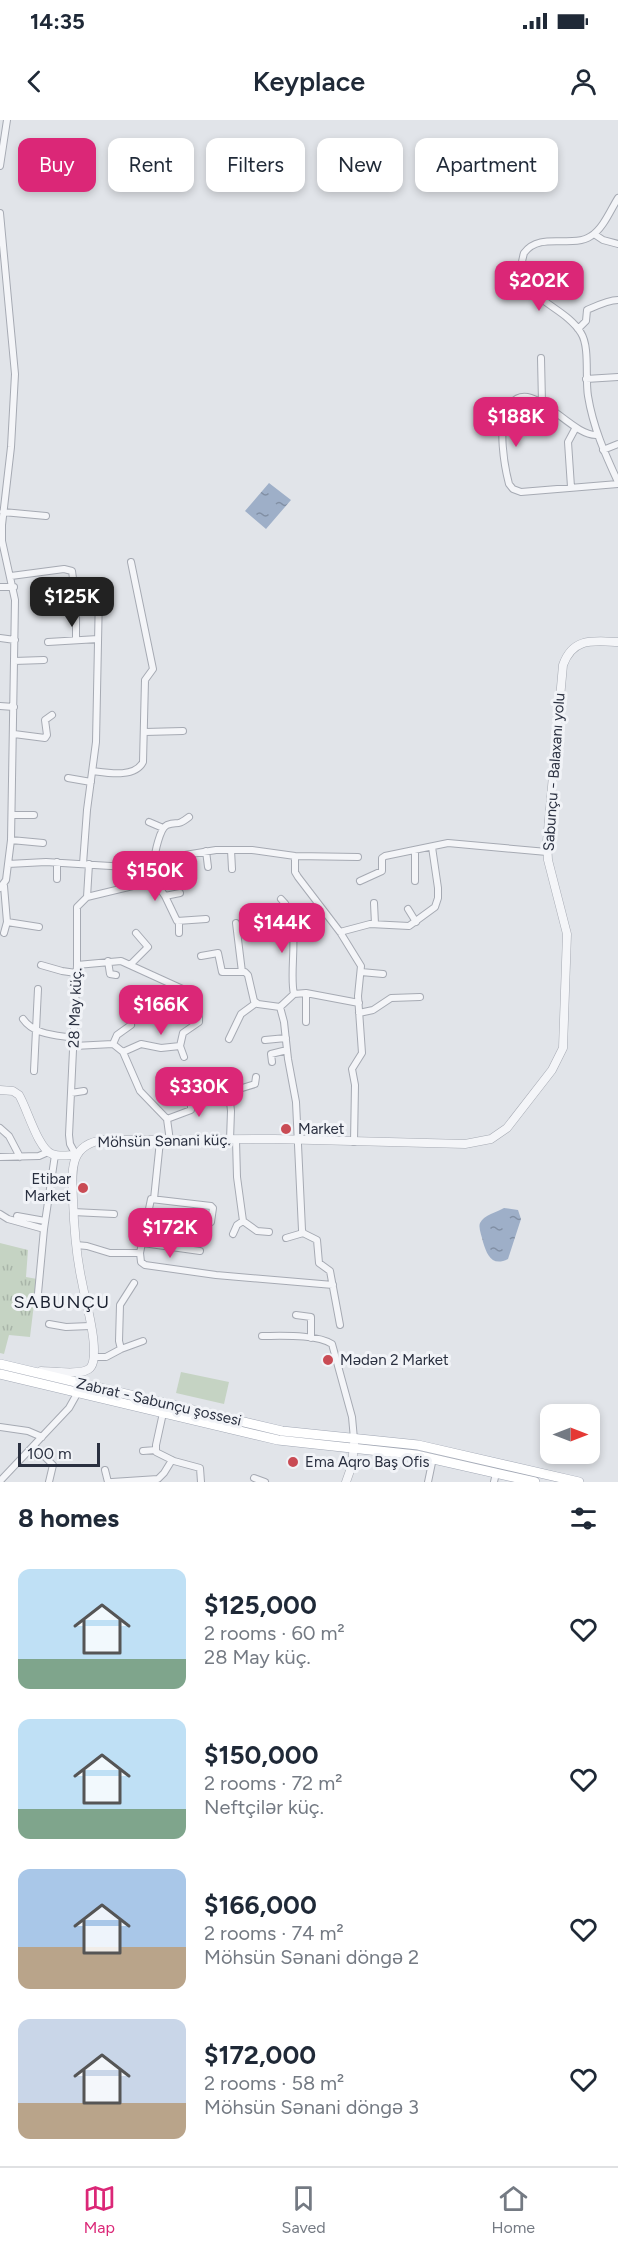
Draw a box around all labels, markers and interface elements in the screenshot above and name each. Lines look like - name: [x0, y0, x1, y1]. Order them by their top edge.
- text: 14:35: [30, 8, 85, 35]
- icon: back: [18, 65, 51, 98]
- text: Keyplace: [253, 65, 365, 98]
- icon: person: [567, 65, 600, 98]
- chip: Buy: [18, 138, 96, 192]
- chip: Rent: [108, 138, 194, 192]
- chip: Filters: [206, 138, 305, 192]
- chip: New: [317, 138, 403, 192]
- chip: Apartment: [415, 138, 558, 192]
- pin: $202K: [497, 261, 581, 312]
- text: $202K: [509, 268, 569, 292]
- pin: $188K: [474, 397, 558, 448]
- text: $188K: [487, 404, 545, 428]
- pin: $125K: [30, 577, 114, 628]
- text: $125K: [44, 584, 100, 608]
- street label: Sabunçu - Balaxanı yolu: [539, 692, 569, 852]
- pin: $150K: [113, 851, 197, 902]
- text: $150K: [126, 858, 184, 882]
- pin: $144K: [240, 903, 324, 954]
- text: $144K: [253, 910, 311, 934]
- street label: 28 May küç.: [65, 968, 85, 1048]
- pin: $166K: [119, 985, 203, 1036]
- text: $166K: [133, 992, 189, 1016]
- pin: $330K: [157, 1067, 241, 1118]
- text: $330K: [169, 1074, 229, 1098]
- place label: Market: [298, 1120, 345, 1138]
- marker: Market: [279, 1122, 293, 1136]
- street label: Möhsün Sənani küç.: [97, 1131, 231, 1151]
- place label: Etibar Market: [25, 1170, 71, 1205]
- marker: Etibar Market: [76, 1181, 90, 1195]
- pin: $172K: [128, 1208, 212, 1259]
- text: $172K: [142, 1215, 198, 1239]
- district label: SABUNÇU: [13, 1291, 111, 1313]
- place label: Mədən 2 Market: [340, 1351, 449, 1369]
- marker: Mədən 2 Market: [321, 1353, 335, 1367]
- street label: Zabrat - Sabunçu şossesi: [75, 1374, 243, 1430]
- north arrow: [540, 1404, 600, 1464]
- map controls: [540, 1404, 600, 1464]
- scale bar: [18, 1440, 100, 1468]
- text: 100 m: [27, 1444, 72, 1463]
- place label: Ema Aqro Baş Ofis: [305, 1453, 429, 1471]
- marker: Ema Aqro Baş Ofis: [286, 1455, 300, 1469]
- text: 8 homes: [18, 1502, 119, 1534]
- icon: filters: [567, 1502, 600, 1535]
- text: $125,000: [204, 1589, 317, 1621]
- icon: home: [66, 1593, 138, 1665]
- icon: heart: [567, 1613, 600, 1646]
- text: 2 rooms · 60 m²: [204, 1621, 345, 1645]
- text: 28 May küç.: [204, 1645, 311, 1669]
- text: $150,000: [204, 1739, 319, 1771]
- icon: home: [66, 1743, 138, 1815]
- icon: heart: [567, 1763, 600, 1796]
- text: 2 rooms · 72 m²: [204, 1771, 342, 1795]
- text: Neftçilər küç.: [204, 1795, 324, 1819]
- text: $166,000: [204, 1889, 317, 1921]
- icon: home: [66, 1893, 138, 1965]
- icon: heart: [567, 1913, 600, 1946]
- text: 2 rooms · 74 m²: [204, 1921, 344, 1945]
- text: Möhsün Sənani döngə 2: [204, 1945, 419, 1969]
- text: $172,000: [204, 2039, 316, 2071]
- icon: home: [66, 2043, 138, 2115]
- icon: heart: [567, 2063, 600, 2096]
- text: 2 rooms · 58 m²: [204, 2071, 344, 2095]
- text: Möhsün Sənani döngə 3: [204, 2095, 419, 2119]
- tab: Map: [83, 2182, 116, 2237]
- tab: Saved: [282, 2182, 326, 2237]
- tab: Home: [491, 2182, 535, 2237]

